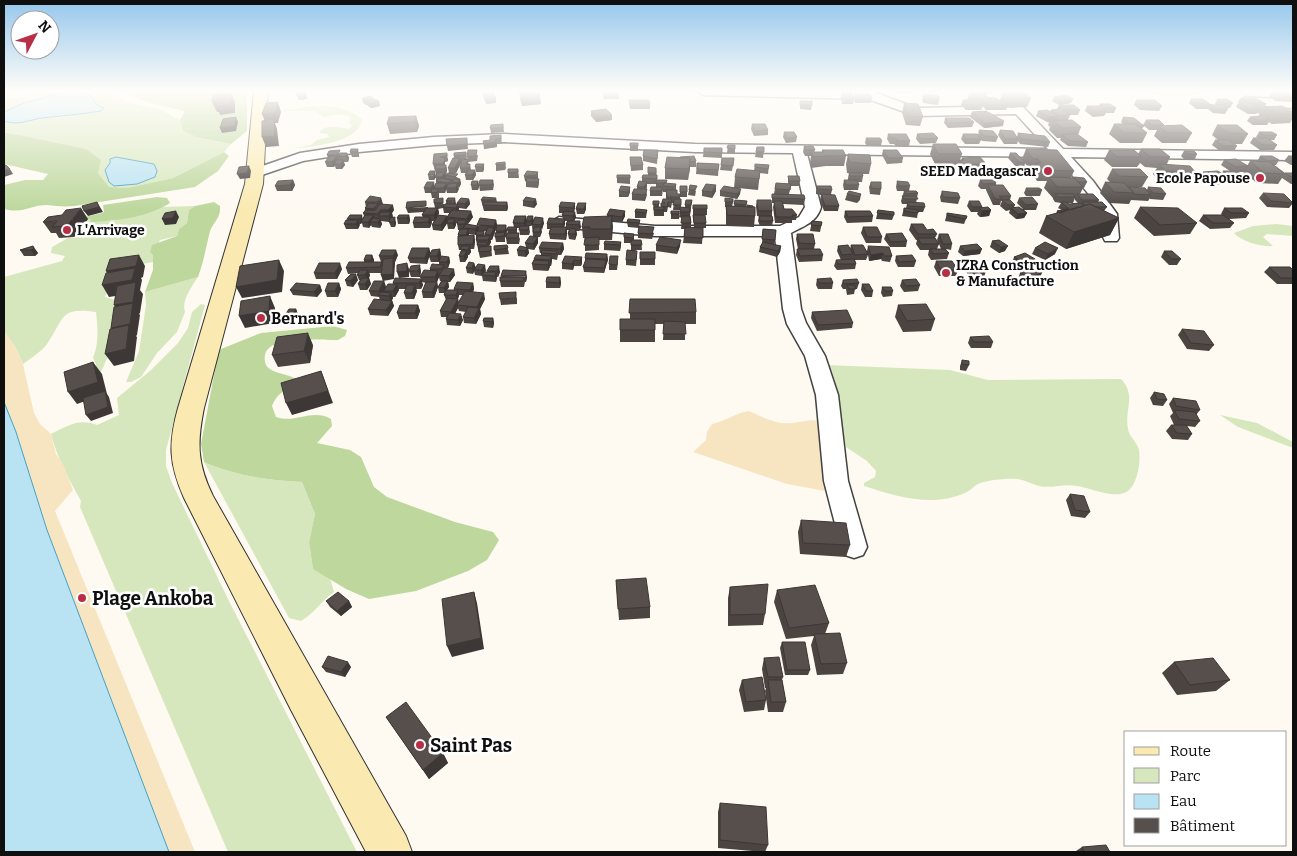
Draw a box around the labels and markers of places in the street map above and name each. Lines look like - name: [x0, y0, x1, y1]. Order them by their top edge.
- place label: SEED Madagascar: [920, 163, 1038, 180]
- marker: SEED Madagascar: [1042, 165, 1054, 177]
- place label: Ecole Papouse: [1156, 170, 1250, 187]
- marker: Ecole Papouse: [1254, 172, 1266, 184]
- place label: L'Arrivage: [77, 222, 145, 239]
- marker: L'Arrivage: [61, 224, 73, 236]
- place label: IZRA Construction & Manufacture: [956, 257, 1079, 290]
- marker: IZRA Construction & Manufacture: [940, 267, 952, 279]
- place label: Bernard's: [271, 309, 344, 328]
- marker: Bernard's: [255, 312, 267, 324]
- place label: Plage Ankoba: [92, 587, 214, 610]
- marker: Plage Ankoba: [76, 592, 88, 604]
- place label: Saint Pas: [430, 734, 512, 757]
- marker: Saint Pas: [414, 739, 426, 751]

